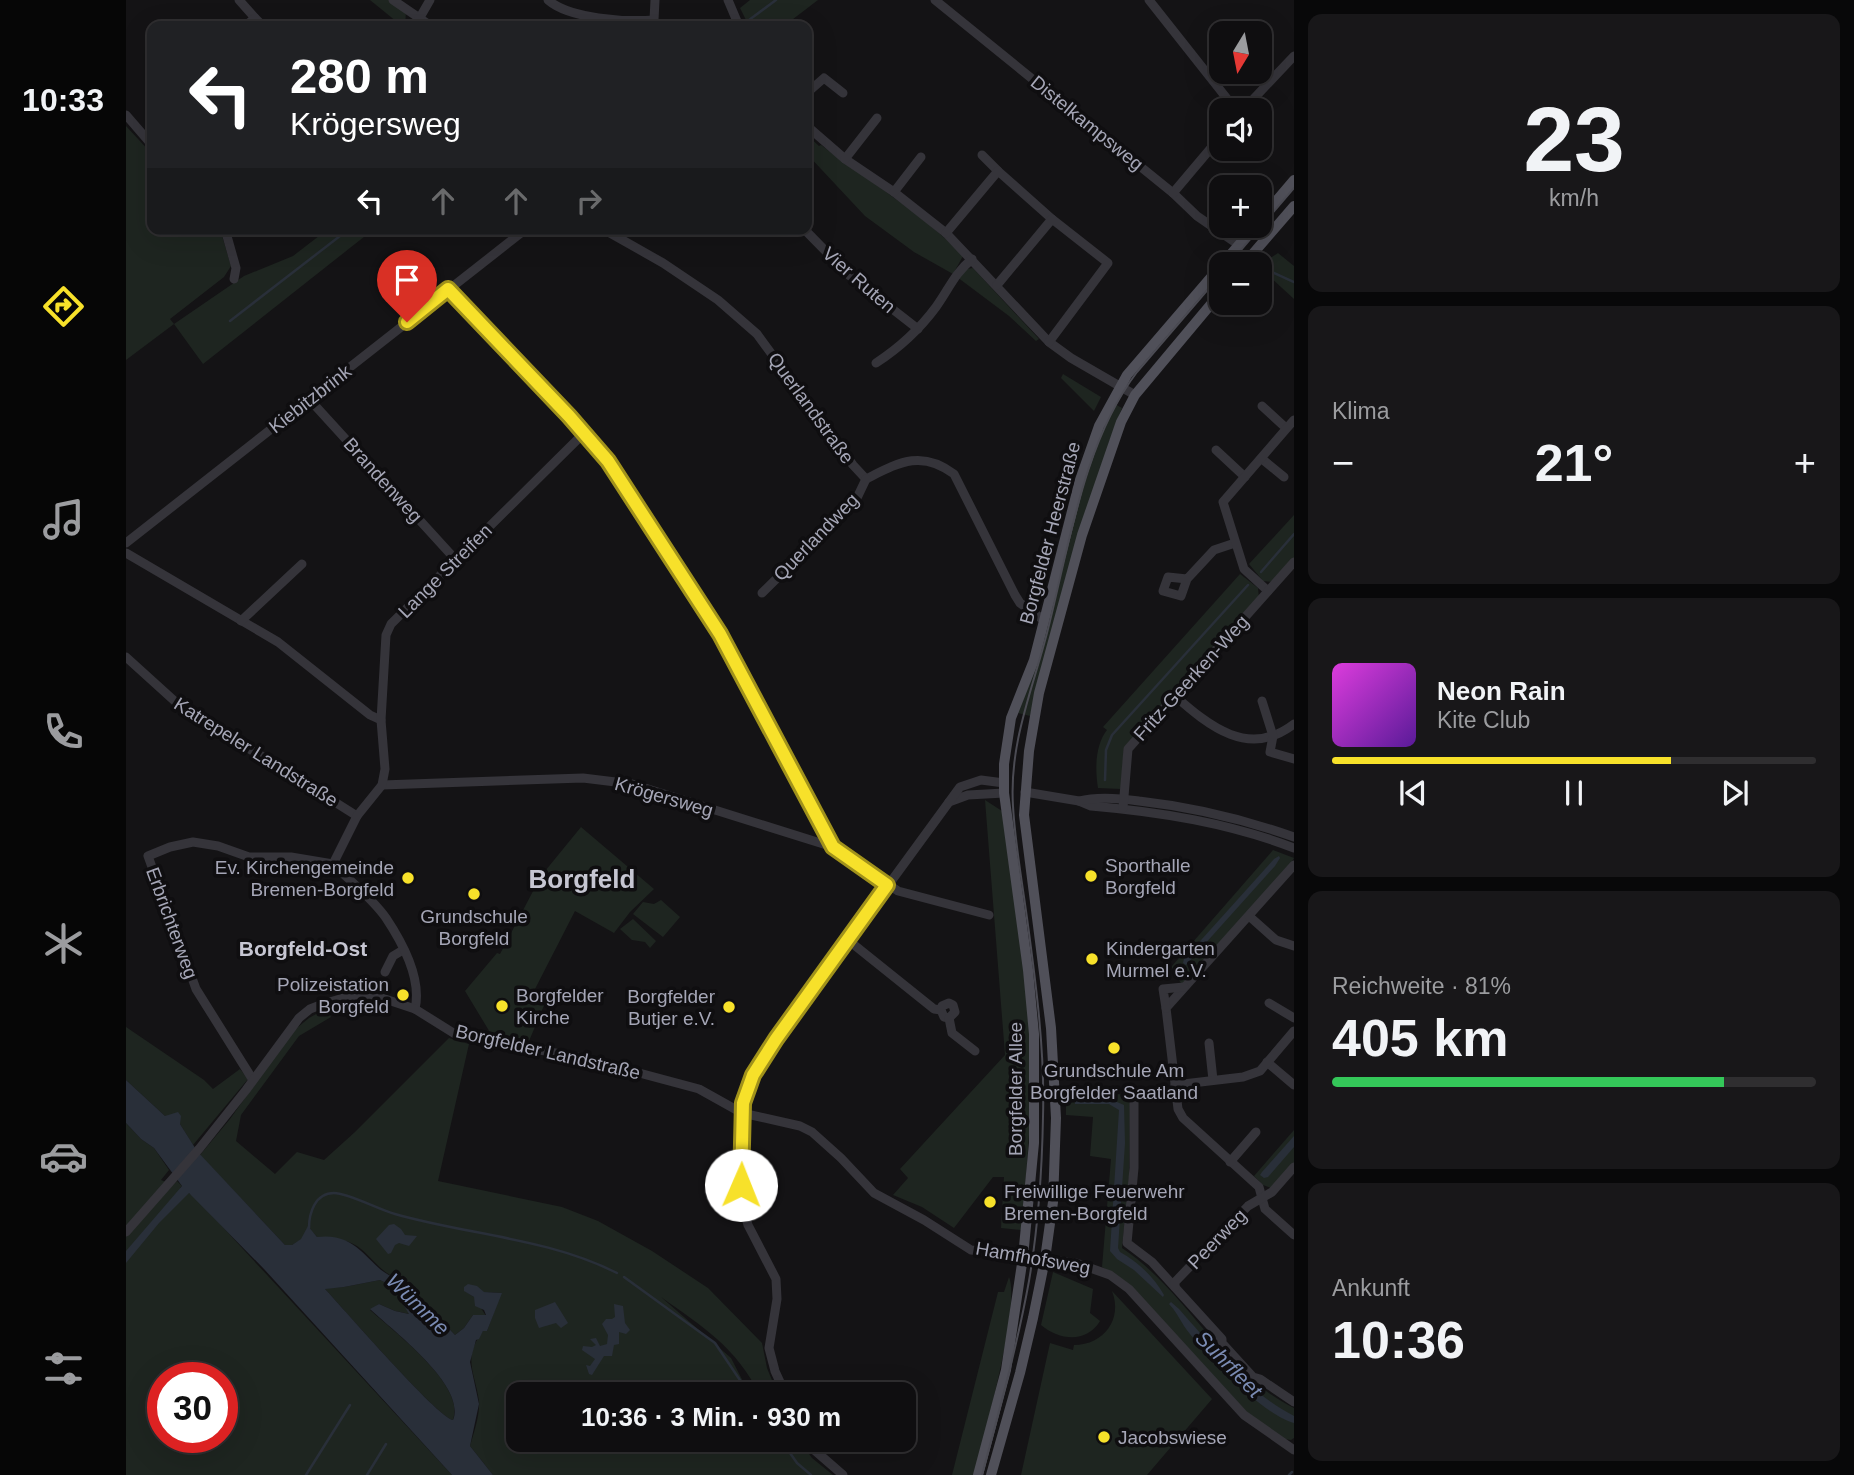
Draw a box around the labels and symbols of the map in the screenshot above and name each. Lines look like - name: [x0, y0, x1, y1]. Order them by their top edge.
- north arrow: [1209, 21, 1272, 84]
- street label: Distelkampsweg: [1027, 71, 1147, 175]
- street label: Vier Ruten: [818, 243, 900, 317]
- pin: [377, 250, 437, 322]
- street label: Querlandstraße: [764, 348, 858, 468]
- street label: Kiebitzbrink: [265, 360, 356, 438]
- street label: Brandenweg: [339, 433, 427, 527]
- street label: Borgfelder Heerstraße: [1016, 440, 1084, 626]
- street label: Querlandweg: [769, 489, 863, 585]
- street label: Lange Streifen: [394, 520, 496, 622]
- street label: Fritz-Geerken-Weg: [1129, 611, 1253, 745]
- street label: Katrepeler Landstraße: [170, 693, 342, 811]
- street label: Krögersweg: [612, 773, 716, 821]
- place label: Sporthalle Borgfeld: [1105, 855, 1191, 898]
- place label: Ev. Kirchengemeinde Bremen-Borgfeld: [215, 857, 394, 900]
- street label: Erbrichterweg: [142, 864, 202, 982]
- district label: Borgfeld: [529, 864, 635, 894]
- marker: Sporthalle Borgfeld: [1083, 868, 1099, 884]
- marker: Ev. Kirchengemeinde Bremen-Borgfeld: [400, 870, 416, 886]
- marker: Grundschule Borgfeld: [466, 886, 482, 902]
- place label: Grundschule Borgfeld: [420, 906, 528, 949]
- district label: Borgfeld-Ost: [239, 937, 367, 960]
- place label: Kindergarten Murmel e.V.: [1106, 938, 1215, 981]
- marker: Kindergarten Murmel e.V.: [1084, 951, 1100, 967]
- place label: Polizeistation Borgfeld: [277, 974, 389, 1017]
- place label: Borgfelder Kirche: [516, 985, 604, 1028]
- place label: Borgfelder Butjer e.V.: [627, 986, 716, 1029]
- marker: Polizeistation Borgfeld: [395, 987, 411, 1003]
- marker: Borgfelder Kirche: [494, 998, 510, 1014]
- marker: Borgfelder Butjer e.V.: [721, 999, 737, 1015]
- street label: Borgfelder Landstraße: [454, 1021, 642, 1083]
- street label: Borgfelder Allee: [1005, 1022, 1026, 1156]
- marker: Grundschule Am Borgfelder Saatland: [1106, 1040, 1122, 1056]
- place label: Grundschule Am Borgfelder Saatland: [1030, 1060, 1198, 1103]
- position arrow: [704, 1148, 778, 1222]
- place label: Freiwillige Feuerwehr Bremen-Borgfeld: [1004, 1181, 1185, 1224]
- marker: Freiwillige Feuerwehr Bremen-Borgfeld: [982, 1194, 998, 1210]
- street label: Peerweg: [1183, 1205, 1251, 1273]
- street label: Hamfhofsweg: [974, 1238, 1092, 1278]
- water label: Wümme: [382, 1269, 454, 1339]
- water label: Suhrfleet: [1191, 1326, 1268, 1403]
- speed limit sign: 30: [147, 1362, 238, 1453]
- place label: Jacobswiese: [1118, 1427, 1227, 1448]
- marker: Jacobswiese: [1096, 1429, 1112, 1445]

